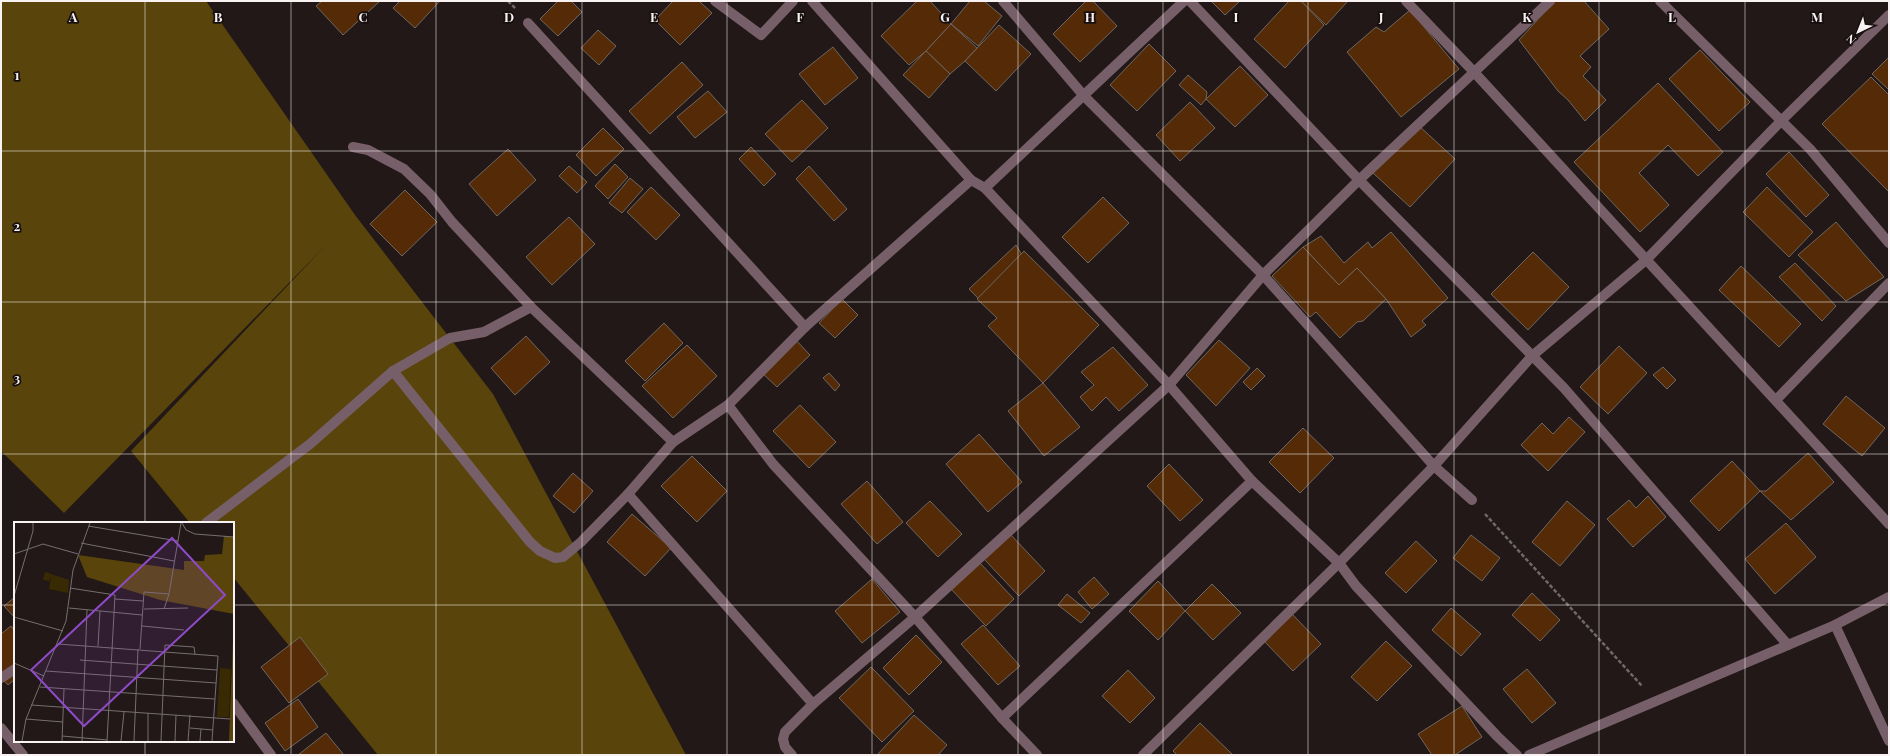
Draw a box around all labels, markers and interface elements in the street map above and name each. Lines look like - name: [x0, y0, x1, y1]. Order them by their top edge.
- text: A: [68, 8, 78, 25]
- text: B: [214, 8, 223, 25]
- text: C: [358, 8, 368, 25]
- text: D: [504, 8, 514, 25]
- text: E: [650, 8, 658, 25]
- text: F: [796, 8, 804, 25]
- text: G: [940, 8, 950, 25]
- text: H: [1085, 8, 1095, 25]
- text: I: [1234, 8, 1239, 25]
- text: J: [1378, 8, 1384, 25]
- text: K: [1522, 8, 1532, 25]
- text: L: [1668, 8, 1676, 25]
- text: M: [1811, 8, 1823, 25]
- north arrow: [1838, 12, 1878, 52]
- text: N: [1843, 31, 1859, 48]
- text: 1: [15, 66, 20, 83]
- text: 2: [14, 217, 21, 234]
- text: 3: [14, 369, 20, 386]
- inset map: [14, 522, 234, 742]

